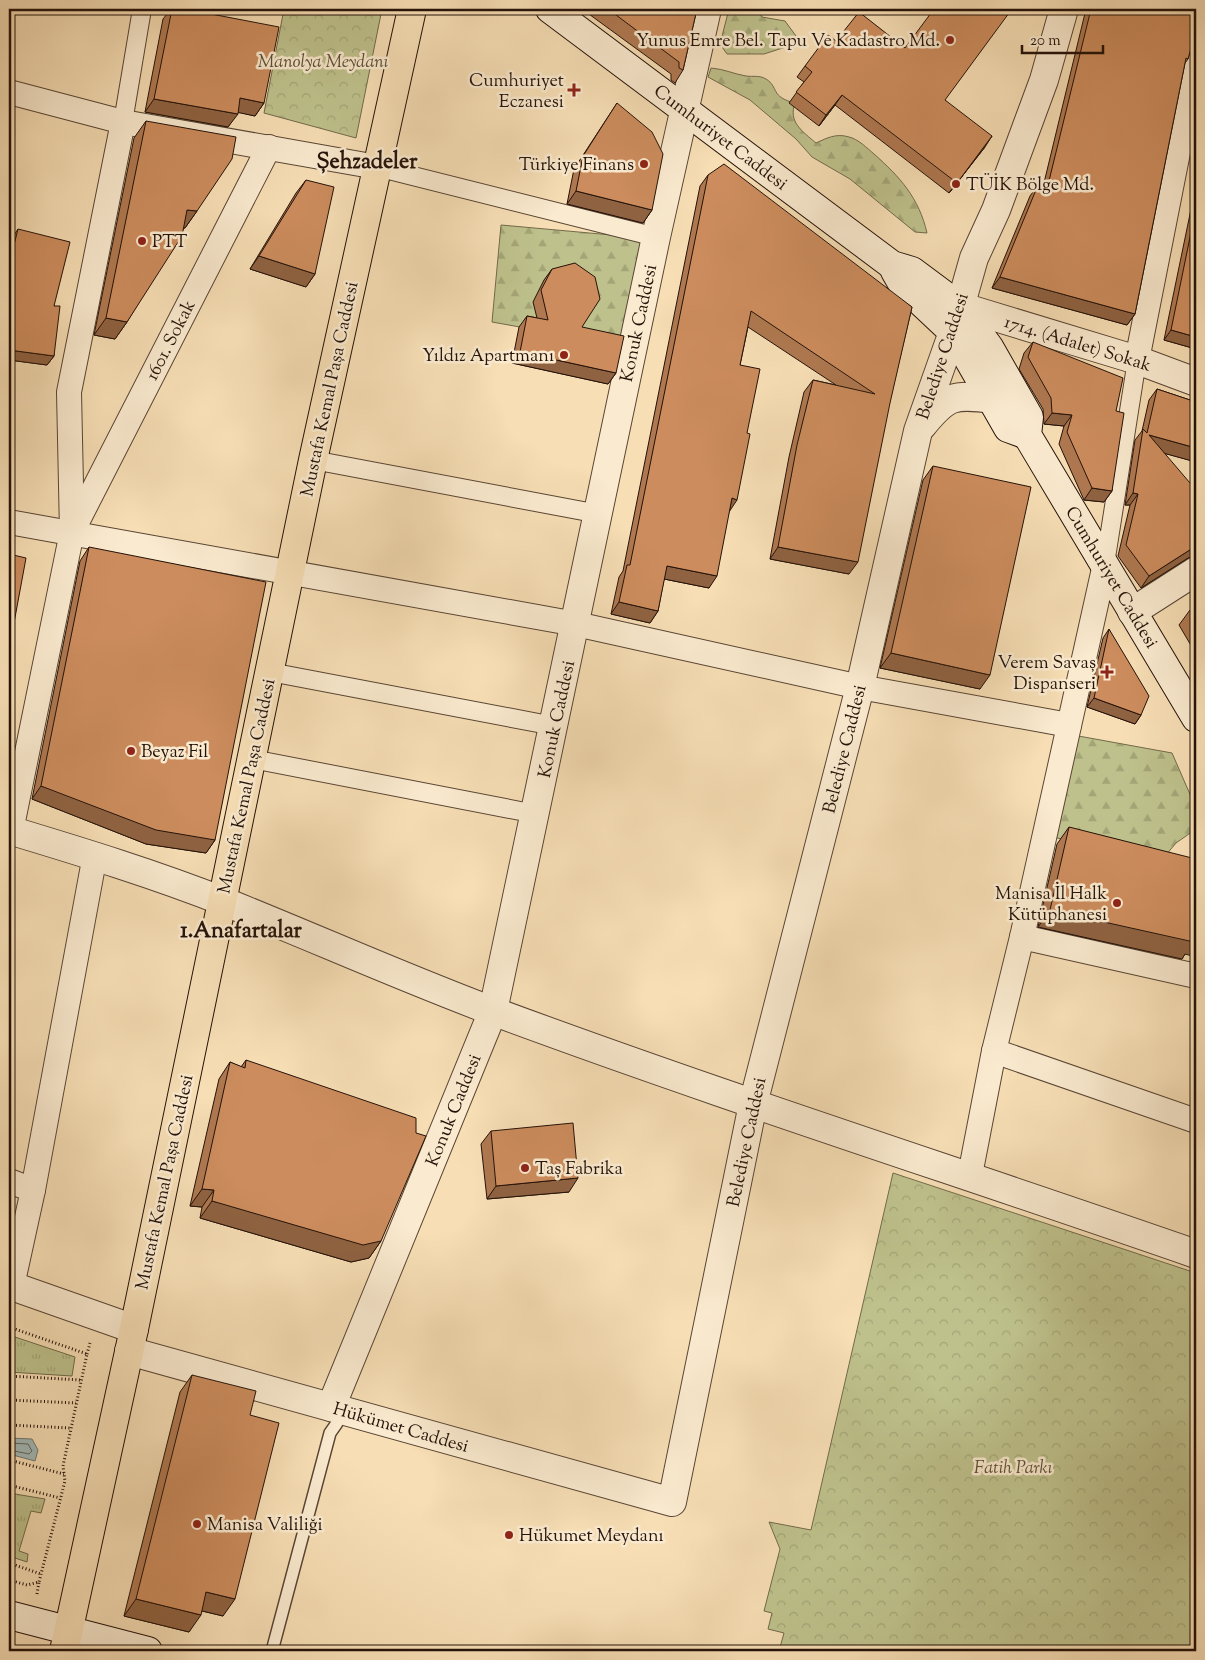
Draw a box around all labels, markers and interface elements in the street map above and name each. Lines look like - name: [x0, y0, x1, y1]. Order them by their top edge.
- scale bar: [1022, 22, 1104, 54]
- place label: Yunus Emre Bel. Tapu Ve Kadastro Md.: [636, 29, 940, 55]
- text: 20 m: [1030, 31, 1061, 52]
- marker: Yunus Emre Bel. Tapu Ve Kadastro Md.: [944, 34, 956, 46]
- park label: Manolya Meydanı: [258, 50, 388, 76]
- place label: Cumhuriyet Eczanesi: [469, 69, 564, 116]
- street label: Cumhuriyet Caddesi: [647, 80, 792, 198]
- marker: Cumhuriyet Eczanesi: [568, 84, 580, 96]
- district label: Şehzadeler: [316, 147, 418, 179]
- place label: Türkiye Finans: [519, 153, 634, 179]
- marker: Türkiye Finans: [638, 158, 650, 170]
- place label: TÜİK Bölge Md.: [966, 173, 1094, 199]
- marker: TÜİK Bölge Md.: [950, 178, 962, 190]
- place label: PTT: [152, 230, 188, 256]
- marker: PTT: [136, 235, 148, 247]
- street label: Konuk Caddesi: [615, 262, 665, 385]
- street label: Mustafa Kemal Paşa Caddesi: [295, 279, 366, 499]
- street label: Belediye Caddesi: [911, 290, 977, 423]
- street label: 1601. Sokak: [140, 296, 203, 386]
- street label: 1714. (Adalet) Sokak: [1001, 310, 1154, 380]
- place label: Yıldız Apartmanı: [422, 344, 554, 370]
- marker: Yıldız Apartmanı: [558, 349, 570, 361]
- street label: Cumhuriyet Caddesi: [1057, 502, 1163, 654]
- place label: Verem Savaş Dispanseri: [997, 651, 1096, 698]
- street label: Konuk Caddesi: [533, 658, 583, 781]
- marker: Verem Savaş Dispanseri: [1100, 665, 1114, 679]
- street label: Mustafa Kemal Paşa Caddesi: [212, 676, 283, 896]
- street label: Belediye Caddesi: [817, 682, 874, 817]
- place label: Beyaz Fil: [141, 740, 208, 766]
- marker: Beyaz Fil: [125, 745, 137, 757]
- place label: Manisa İl Halk Kütüphanesi: [995, 882, 1107, 929]
- marker: Manisa İl Halk Kütüphanesi: [1111, 897, 1123, 909]
- district label: 1.Anafartalar: [180, 916, 303, 948]
- street label: Konuk Caddesi: [420, 1051, 489, 1171]
- street label: Mustafa Kemal Paşa Caddesi: [130, 1072, 201, 1292]
- street label: Belediye Caddesi: [722, 1075, 774, 1210]
- place label: Taş Fabrika: [535, 1157, 623, 1183]
- marker: Taş Fabrika: [519, 1162, 531, 1174]
- street label: Hükümet Caddesi: [329, 1397, 471, 1461]
- park label: Fatih Parkı: [974, 1456, 1052, 1482]
- place label: Manisa Valiliği: [207, 1513, 323, 1539]
- marker: Manisa Valiliği: [191, 1518, 203, 1530]
- place label: Hükumet Meydanı: [519, 1524, 664, 1550]
- marker: Hükumet Meydanı: [503, 1529, 515, 1541]

